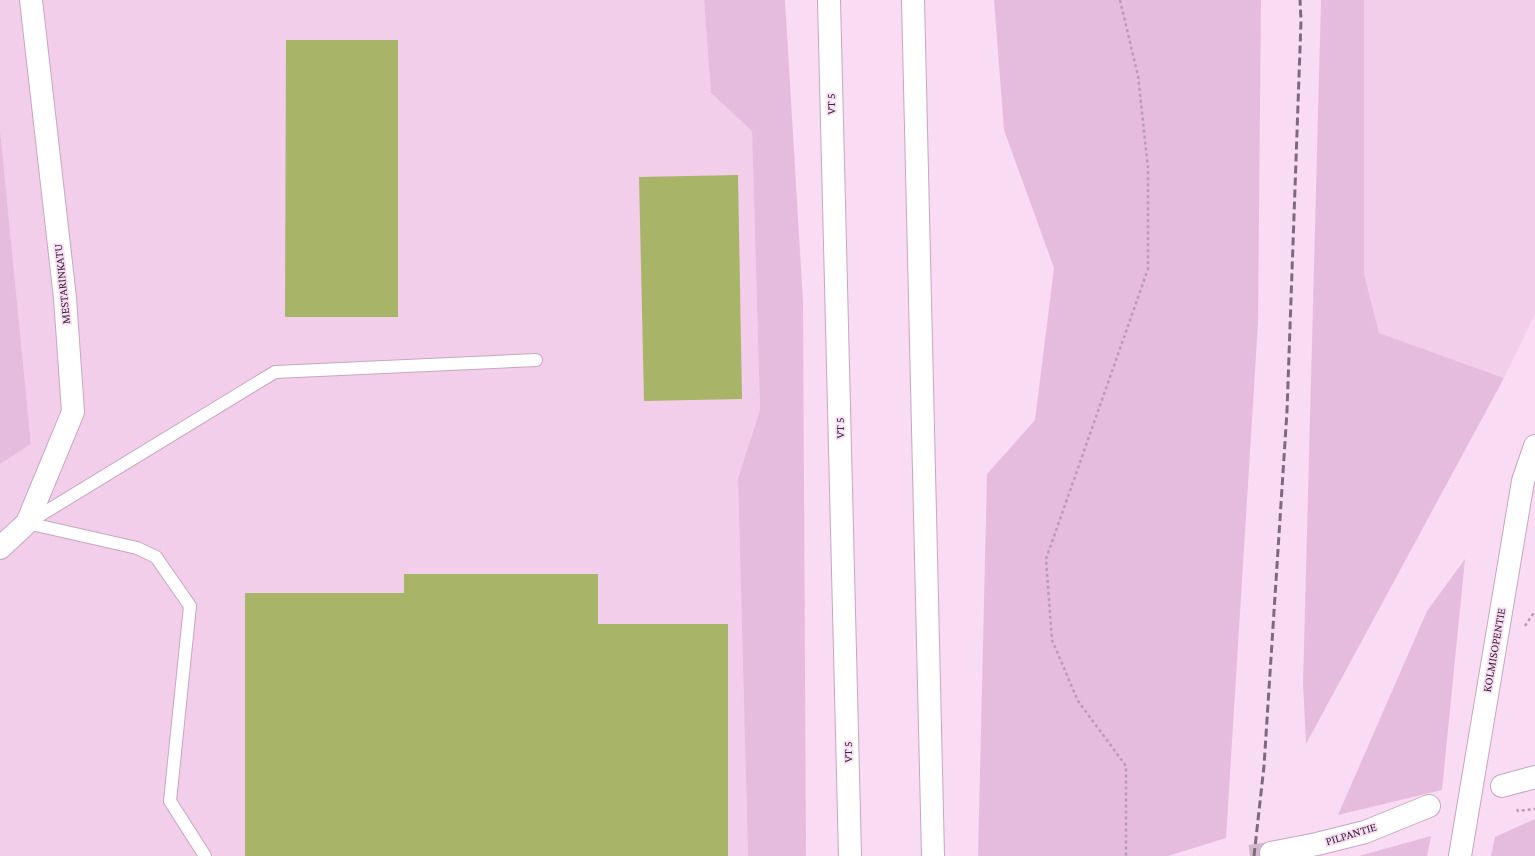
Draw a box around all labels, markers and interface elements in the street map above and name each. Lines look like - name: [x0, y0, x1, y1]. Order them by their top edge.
- street label: VT 5: [824, 93, 838, 115]
- street label: MESTARINKATU: [51, 243, 73, 325]
- street label: VT 5: [833, 417, 847, 439]
- street label: KOLMISOPENTIE: [1480, 606, 1508, 693]
- street label: VT 5: [841, 741, 855, 763]
- street label: PILPANTIE: [1324, 819, 1379, 848]

